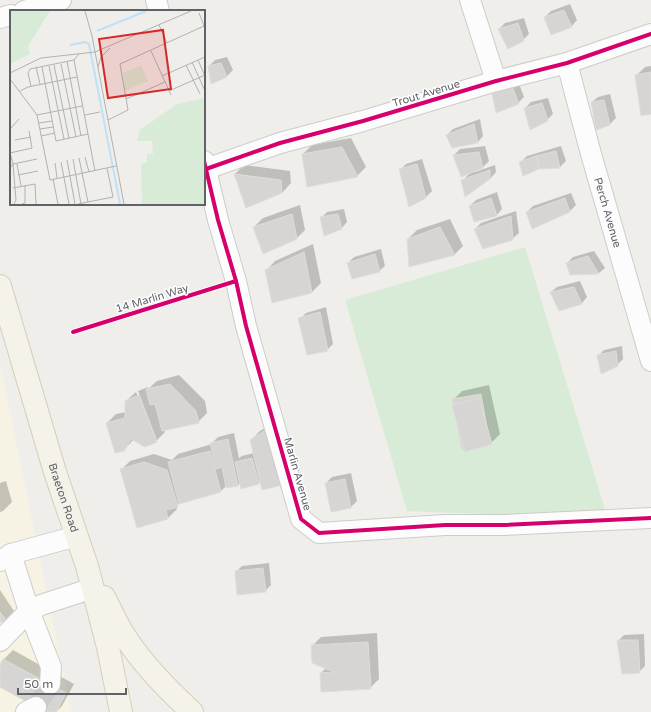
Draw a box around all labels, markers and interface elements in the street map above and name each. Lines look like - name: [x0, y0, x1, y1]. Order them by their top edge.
- inset map: [10, 10, 205, 205]
- street label: Trout Avenue: [391, 77, 461, 110]
- street label: Perch Avenue: [591, 176, 624, 249]
- street label: 14 Marlin Way: [114, 281, 190, 316]
- street label: Marlin Avenue: [281, 436, 314, 512]
- street label: Braeton Road: [46, 462, 81, 534]
- scale bar: [18, 670, 126, 696]
- text: 50 m: [24, 677, 53, 691]

